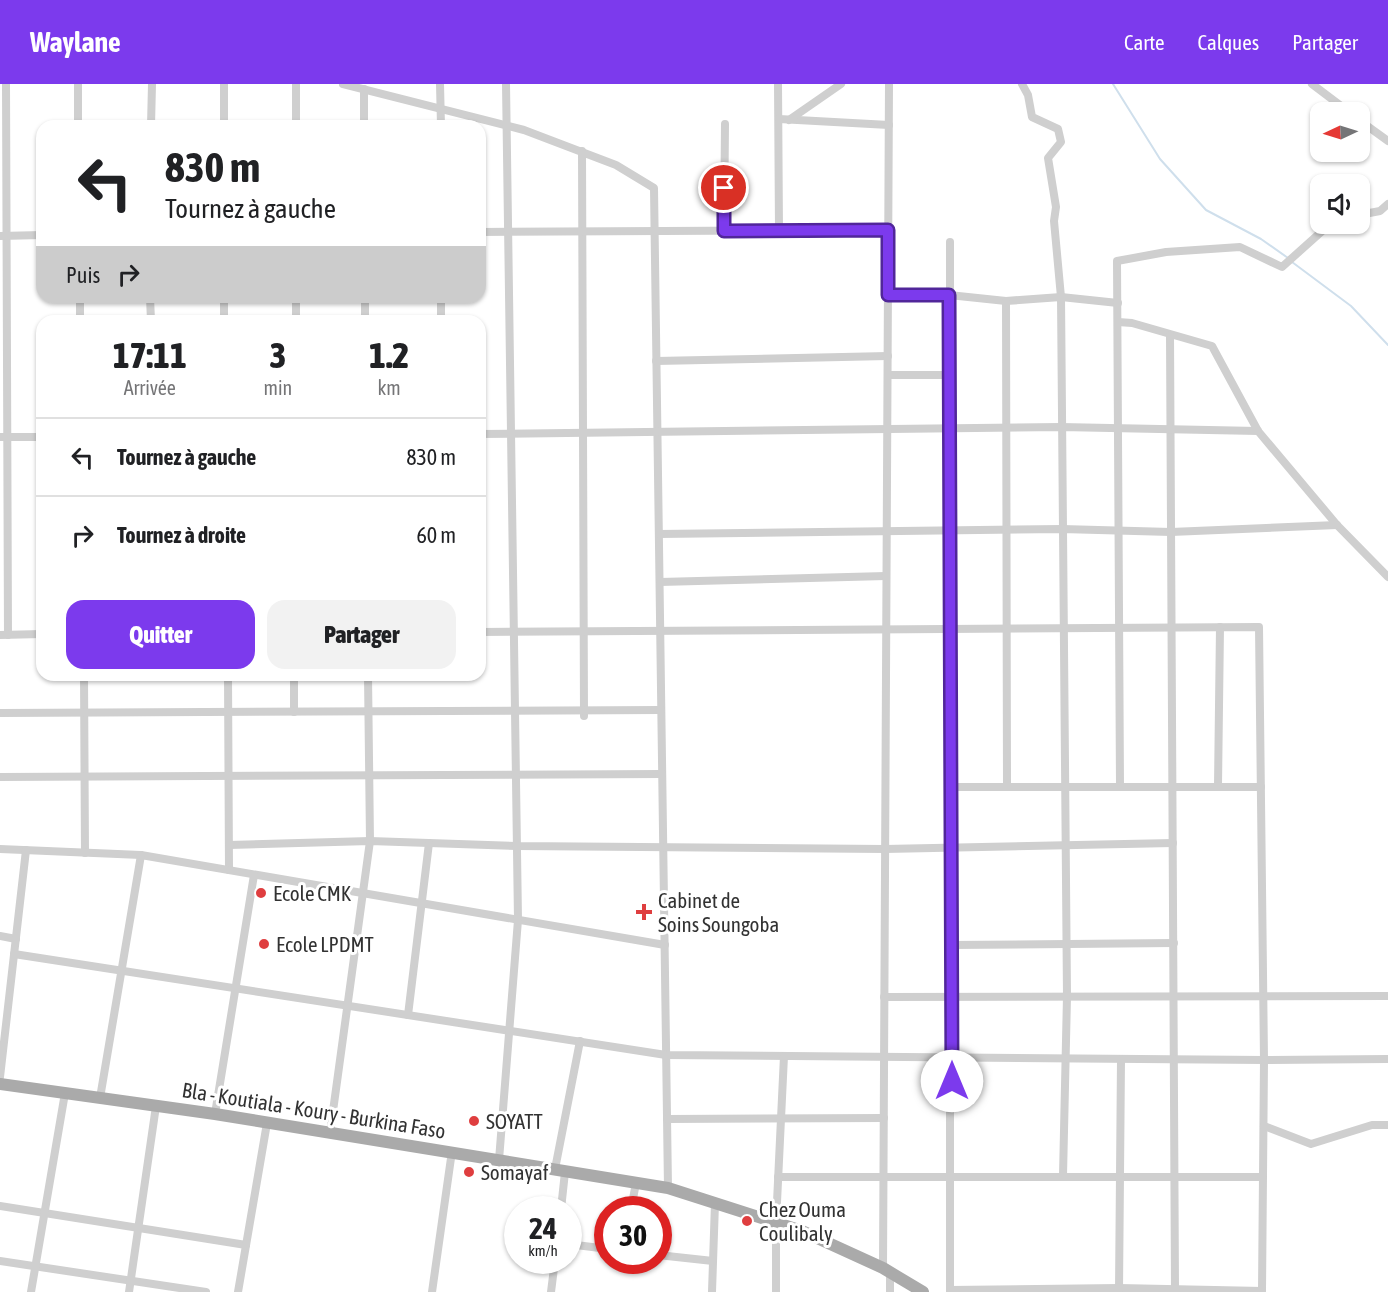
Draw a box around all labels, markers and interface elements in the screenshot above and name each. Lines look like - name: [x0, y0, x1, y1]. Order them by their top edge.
- text: Waylane: [30, 26, 121, 58]
- text: Carte: [1124, 30, 1165, 54]
- text: Calques: [1198, 30, 1259, 54]
- text: Partager: [1292, 30, 1358, 54]
- north arrow: [1310, 102, 1370, 162]
- map controls: [1310, 102, 1370, 234]
- text: 830 m: [165, 143, 260, 191]
- icon: left: [66, 144, 144, 222]
- pin: [698, 162, 749, 213]
- icon: arrive: [707, 171, 740, 204]
- button: sound: [1310, 174, 1370, 234]
- text: Tournez à gauche: [165, 193, 336, 224]
- icon: right: [112, 258, 145, 291]
- text: Puis: [66, 262, 100, 288]
- text: 17:11: [113, 334, 187, 376]
- text: 3: [269, 334, 286, 376]
- text: 1.2: [369, 334, 409, 376]
- text: Arrivée: [124, 376, 176, 399]
- text: min: [264, 376, 292, 399]
- text: km: [378, 376, 401, 399]
- icon: left: [66, 441, 99, 474]
- text: Tournez à gauche: [117, 444, 256, 470]
- text: 830 m: [406, 444, 456, 470]
- icon: right: [66, 519, 99, 552]
- text: Tournez à droite: [117, 522, 246, 548]
- text: 60 m: [416, 522, 456, 548]
- button: Quitter: [66, 600, 255, 669]
- button: Partager: [267, 600, 456, 669]
- place label: Ecole CMK: [273, 881, 352, 905]
- marker: Ecole CMK: [254, 886, 268, 900]
- place label: Cabinet de Soins Soungoba: [658, 888, 779, 936]
- marker: Cabinet de Soins Soungoba: [635, 903, 653, 921]
- place label: Ecole LPDMT: [276, 932, 374, 956]
- marker: Ecole LPDMT: [257, 937, 271, 951]
- position arrow: [920, 1049, 984, 1113]
- street label: Bla - Koutiala - Koury - Burkina Faso: [180, 1077, 448, 1143]
- place label: SOYATT: [486, 1109, 543, 1133]
- marker: SOYATT: [467, 1114, 481, 1128]
- place label: Somayaf: [481, 1160, 549, 1184]
- marker: Somayaf: [462, 1165, 476, 1179]
- speed limit sign: 30: [594, 1196, 672, 1274]
- place label: Chez Ouma Coulibaly: [759, 1197, 846, 1245]
- text: 24: [529, 1211, 557, 1245]
- marker: Chez Ouma Coulibaly: [740, 1214, 754, 1228]
- text: km/h: [528, 1242, 558, 1259]

